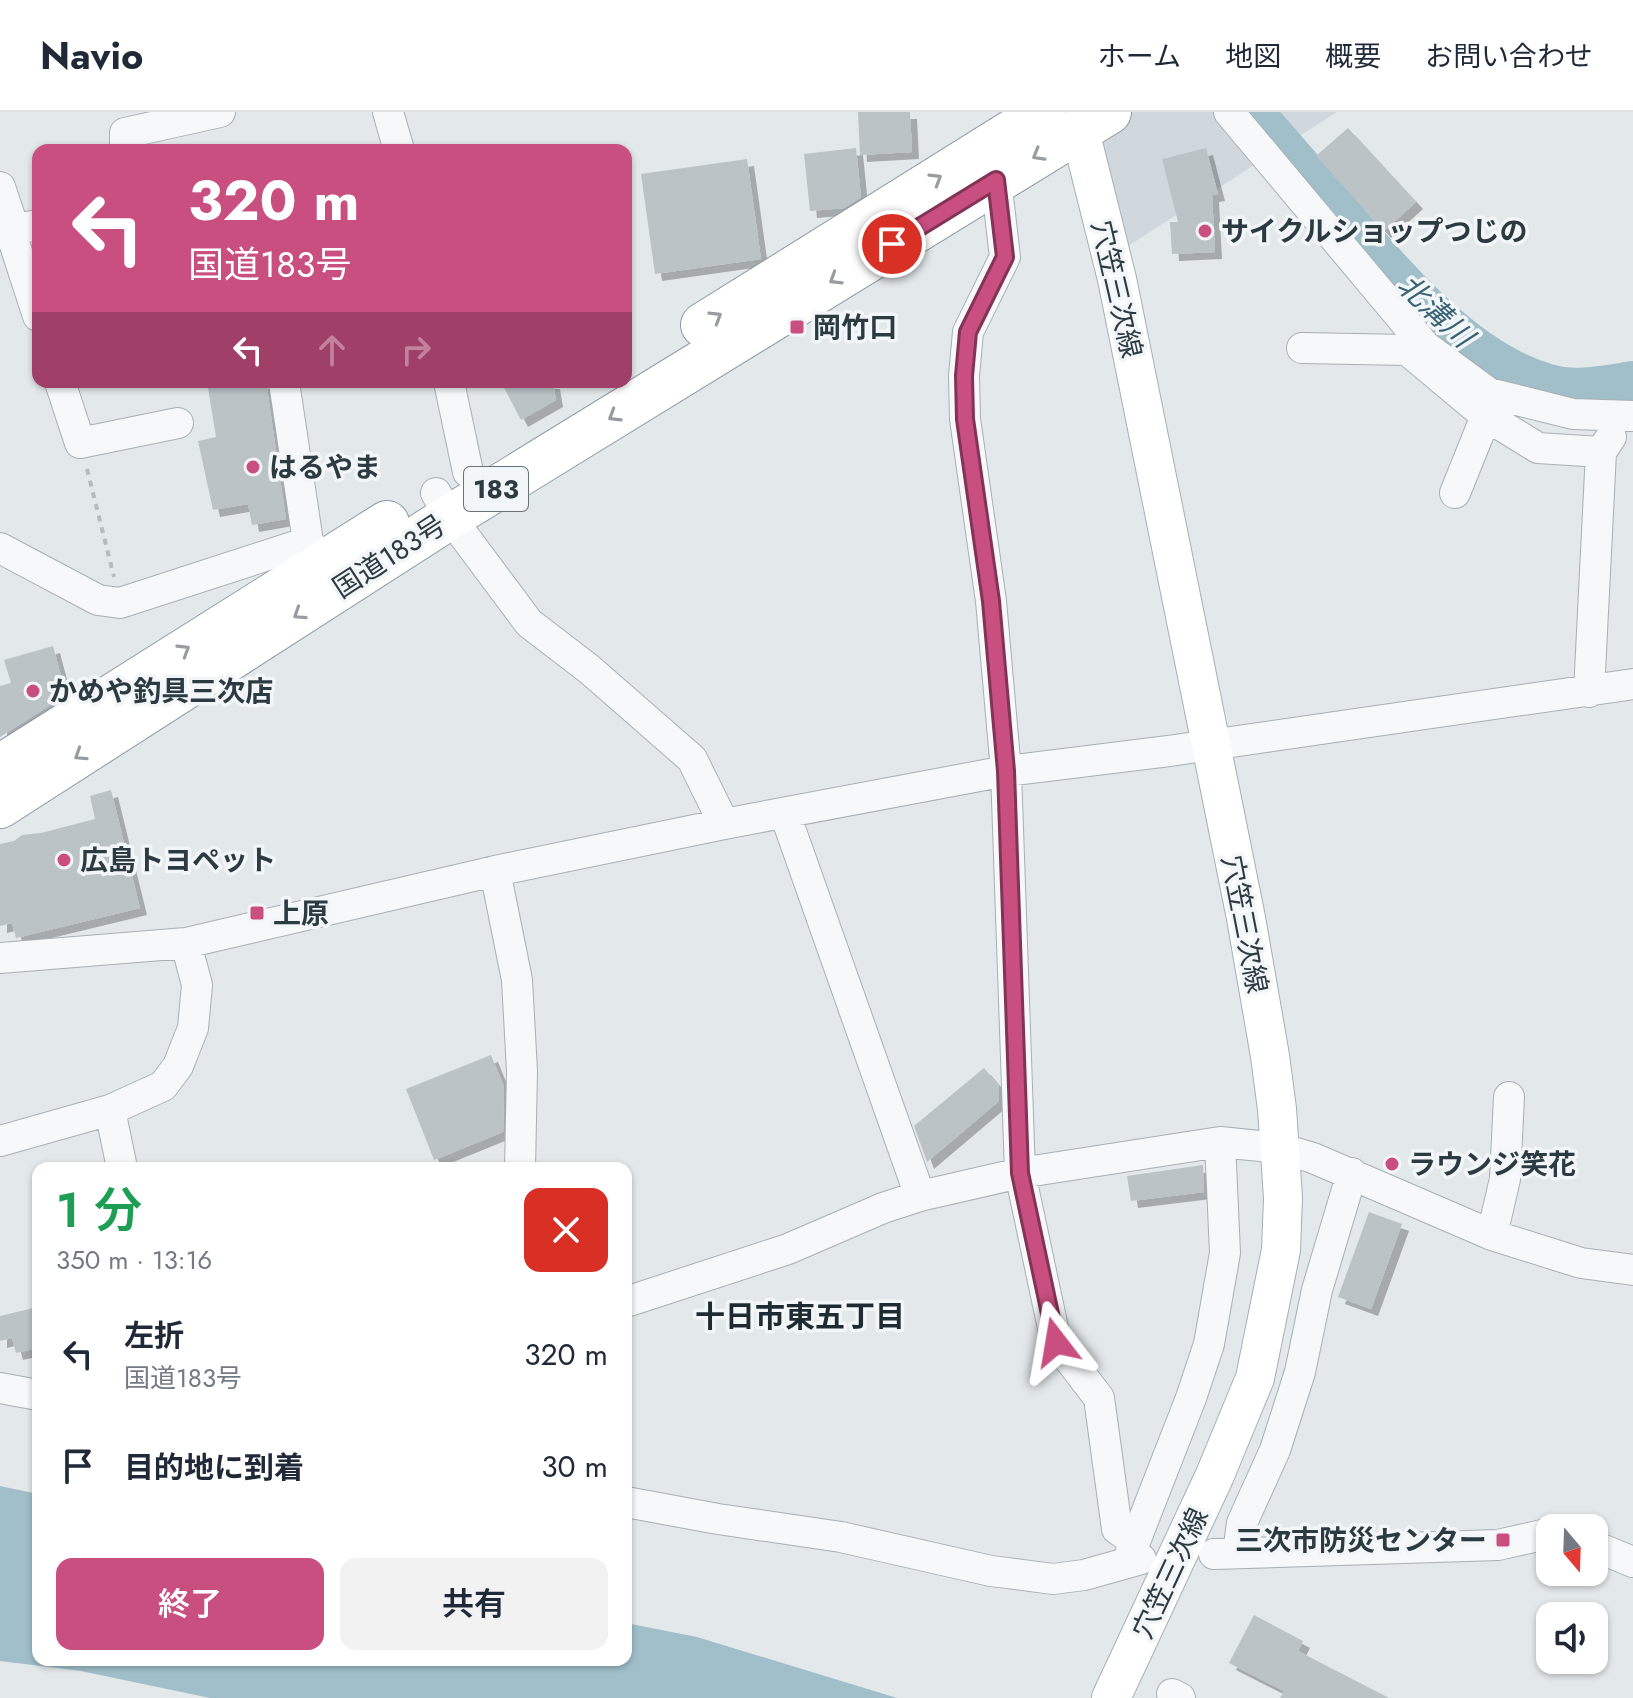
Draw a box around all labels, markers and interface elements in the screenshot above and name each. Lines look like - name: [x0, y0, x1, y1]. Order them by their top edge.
- text: Navio: [40, 28, 143, 83]
- text: ホーム: [1098, 36, 1181, 77]
- text: 地図: [1225, 36, 1281, 77]
- text: 概要: [1325, 36, 1381, 77]
- text: お問い合わせ: [1425, 36, 1593, 77]
- one-way arrow: [1032, 145, 1047, 161]
- text: 320 m: [188, 160, 359, 241]
- one-way arrow: [927, 173, 942, 189]
- icon: left: [56, 176, 160, 280]
- pin: [858, 210, 926, 278]
- place label: サイクルショップつじの: [1221, 211, 1528, 252]
- street label: 穴笠三次線: [1081, 216, 1152, 362]
- icon: arrive: [870, 222, 914, 266]
- marker: サイクルショップつじの: [1196, 222, 1214, 240]
- text: 国道183号: [188, 238, 352, 290]
- water label: 北溝川: [1388, 264, 1485, 359]
- one-way arrow: [829, 270, 844, 285]
- place label: 岡竹口: [813, 307, 897, 348]
- one-way arrow: [707, 311, 722, 327]
- marker: 岡竹口: [788, 318, 806, 336]
- icon: left: [226, 328, 270, 372]
- icon: ahead: [310, 328, 354, 372]
- icon: right: [394, 328, 438, 372]
- one-way arrow: [608, 406, 622, 421]
- place label: はるやま: [269, 447, 381, 488]
- marker: はるやま: [244, 458, 262, 476]
- road number: 183: [464, 467, 528, 511]
- street label: 国道183号: [325, 505, 454, 608]
- one-way arrow: [293, 605, 308, 620]
- one-way arrow: [175, 645, 190, 660]
- place label: かめや釣具三次店: [49, 671, 273, 712]
- marker: かめや釣具三次店: [24, 682, 42, 700]
- one-way arrow: [74, 745, 89, 760]
- place label: 広島トヨペット: [80, 840, 276, 881]
- marker: 広島トヨペット: [55, 851, 73, 869]
- street label: 穴笠三次線: [1211, 851, 1278, 997]
- place label: 上原: [273, 893, 329, 934]
- marker: 上原: [248, 904, 266, 922]
- place label: ラウンジ笑花: [1408, 1144, 1576, 1185]
- marker: ラウンジ笑花: [1383, 1155, 1401, 1173]
- text: 1 分: [56, 1176, 142, 1245]
- button: close: [524, 1188, 608, 1272]
- text: 350 m · 13:16: [56, 1241, 212, 1279]
- district label: 十日市東五丁目: [695, 1295, 905, 1338]
- position arrow: [1014, 1300, 1098, 1384]
- text: 左折: [124, 1314, 184, 1357]
- icon: left: [56, 1332, 100, 1376]
- text: 320 m: [524, 1333, 608, 1376]
- text: 国道183号: [124, 1359, 242, 1397]
- icon: arrive: [56, 1444, 100, 1488]
- text: 30 m: [541, 1445, 608, 1488]
- text: 目的地に到着: [124, 1446, 304, 1489]
- street label: 穴笠三次線: [1122, 1501, 1219, 1645]
- north arrow: [1536, 1514, 1608, 1586]
- map controls: [1536, 1514, 1608, 1674]
- place label: 三次市防災センター: [1235, 1520, 1487, 1561]
- marker: 三次市防災センター: [1494, 1531, 1512, 1549]
- button: 終了: [56, 1558, 324, 1650]
- button: 共有: [340, 1558, 608, 1650]
- button: sound: [1536, 1602, 1608, 1674]

